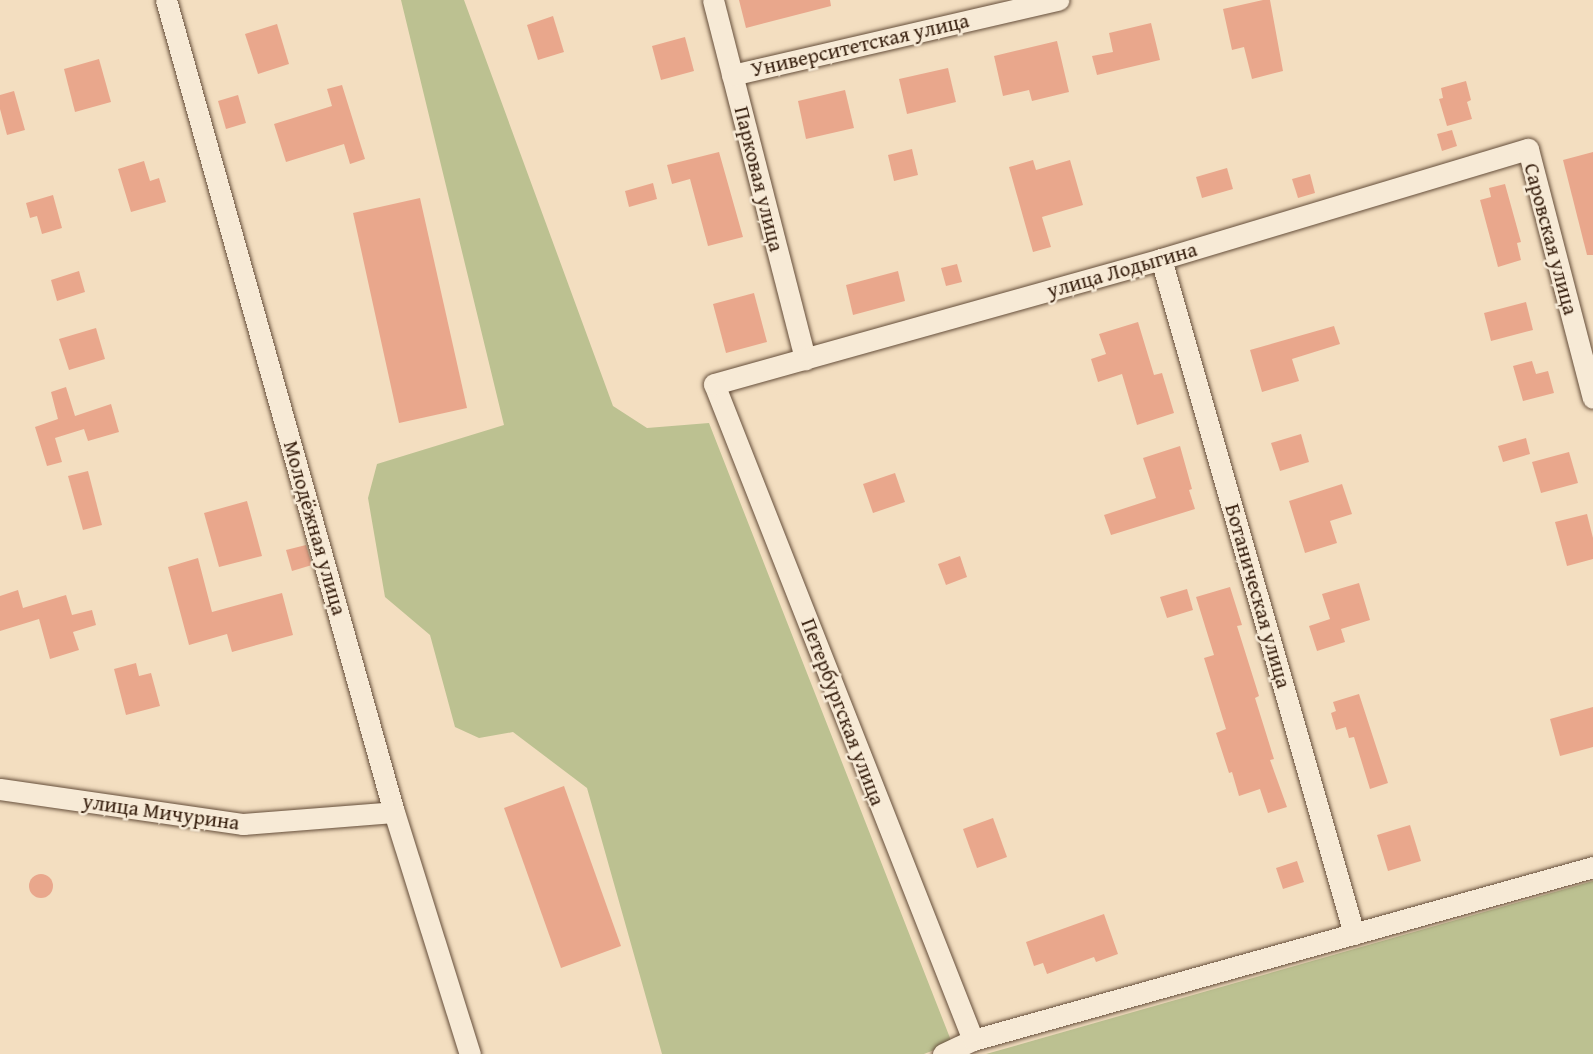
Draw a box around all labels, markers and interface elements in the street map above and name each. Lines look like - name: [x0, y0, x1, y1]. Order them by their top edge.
- street label: Университетская улица: [748, 8, 972, 82]
- street label: Парковая улица: [729, 104, 789, 254]
- street label: Саровская улица: [1519, 160, 1583, 318]
- street label: улица Лодыгина: [1044, 237, 1200, 303]
- street label: Молодёжная улица: [278, 438, 352, 618]
- street label: Ботаническая улица: [1220, 501, 1296, 691]
- street label: Петербургская улица: [796, 615, 890, 809]
- street label: улица Мичурина: [81, 789, 241, 835]

